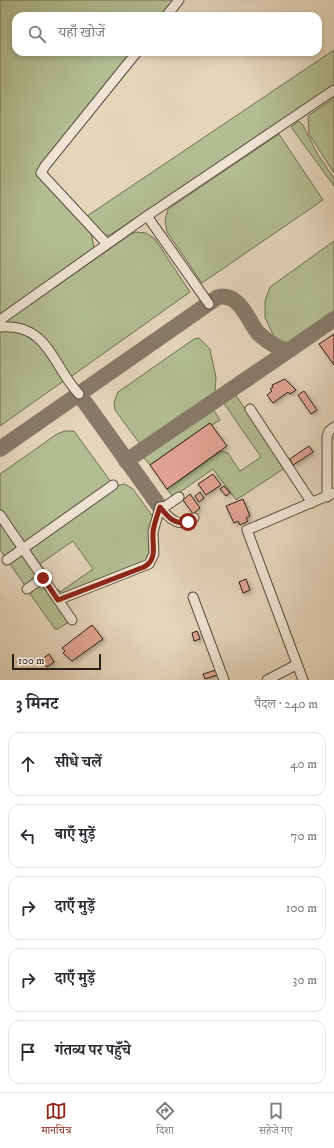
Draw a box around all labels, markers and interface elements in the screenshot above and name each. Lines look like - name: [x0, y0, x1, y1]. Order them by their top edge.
- search box: [12, 12, 322, 56]
- icon: search: [26, 23, 48, 45]
- text: यहाँ खोजें: [58, 23, 105, 42]
- route start: [179, 513, 197, 531]
- route end: [34, 569, 52, 587]
- scale bar: [12, 652, 101, 671]
- text: 100 m: [18, 654, 44, 668]
- text: 3 मिनट: [16, 693, 58, 715]
- text: पैदल · 240 m: [255, 696, 318, 712]
- icon: ahead: [17, 753, 39, 775]
- text: सीधे चलें: [55, 753, 102, 772]
- text: 40 m: [290, 756, 317, 772]
- icon: left: [17, 825, 39, 847]
- text: बाएँ मुड़ें: [55, 825, 95, 844]
- text: 70 m: [291, 828, 317, 844]
- icon: right: [17, 897, 39, 919]
- text: दाएँ मुड़ें: [55, 897, 95, 916]
- text: 100 m: [286, 900, 317, 916]
- icon: right: [17, 969, 39, 991]
- text: दाएँ मुड़ें: [55, 969, 95, 988]
- text: 30 m: [293, 972, 317, 988]
- icon: arrive: [17, 1041, 39, 1063]
- text: गंतव्य पर पहुँचे: [55, 1041, 131, 1060]
- tab: मानचित्र: [41, 1100, 71, 1141]
- tab: दिशा: [154, 1100, 176, 1141]
- tab: सहेजे गए: [259, 1100, 293, 1141]

